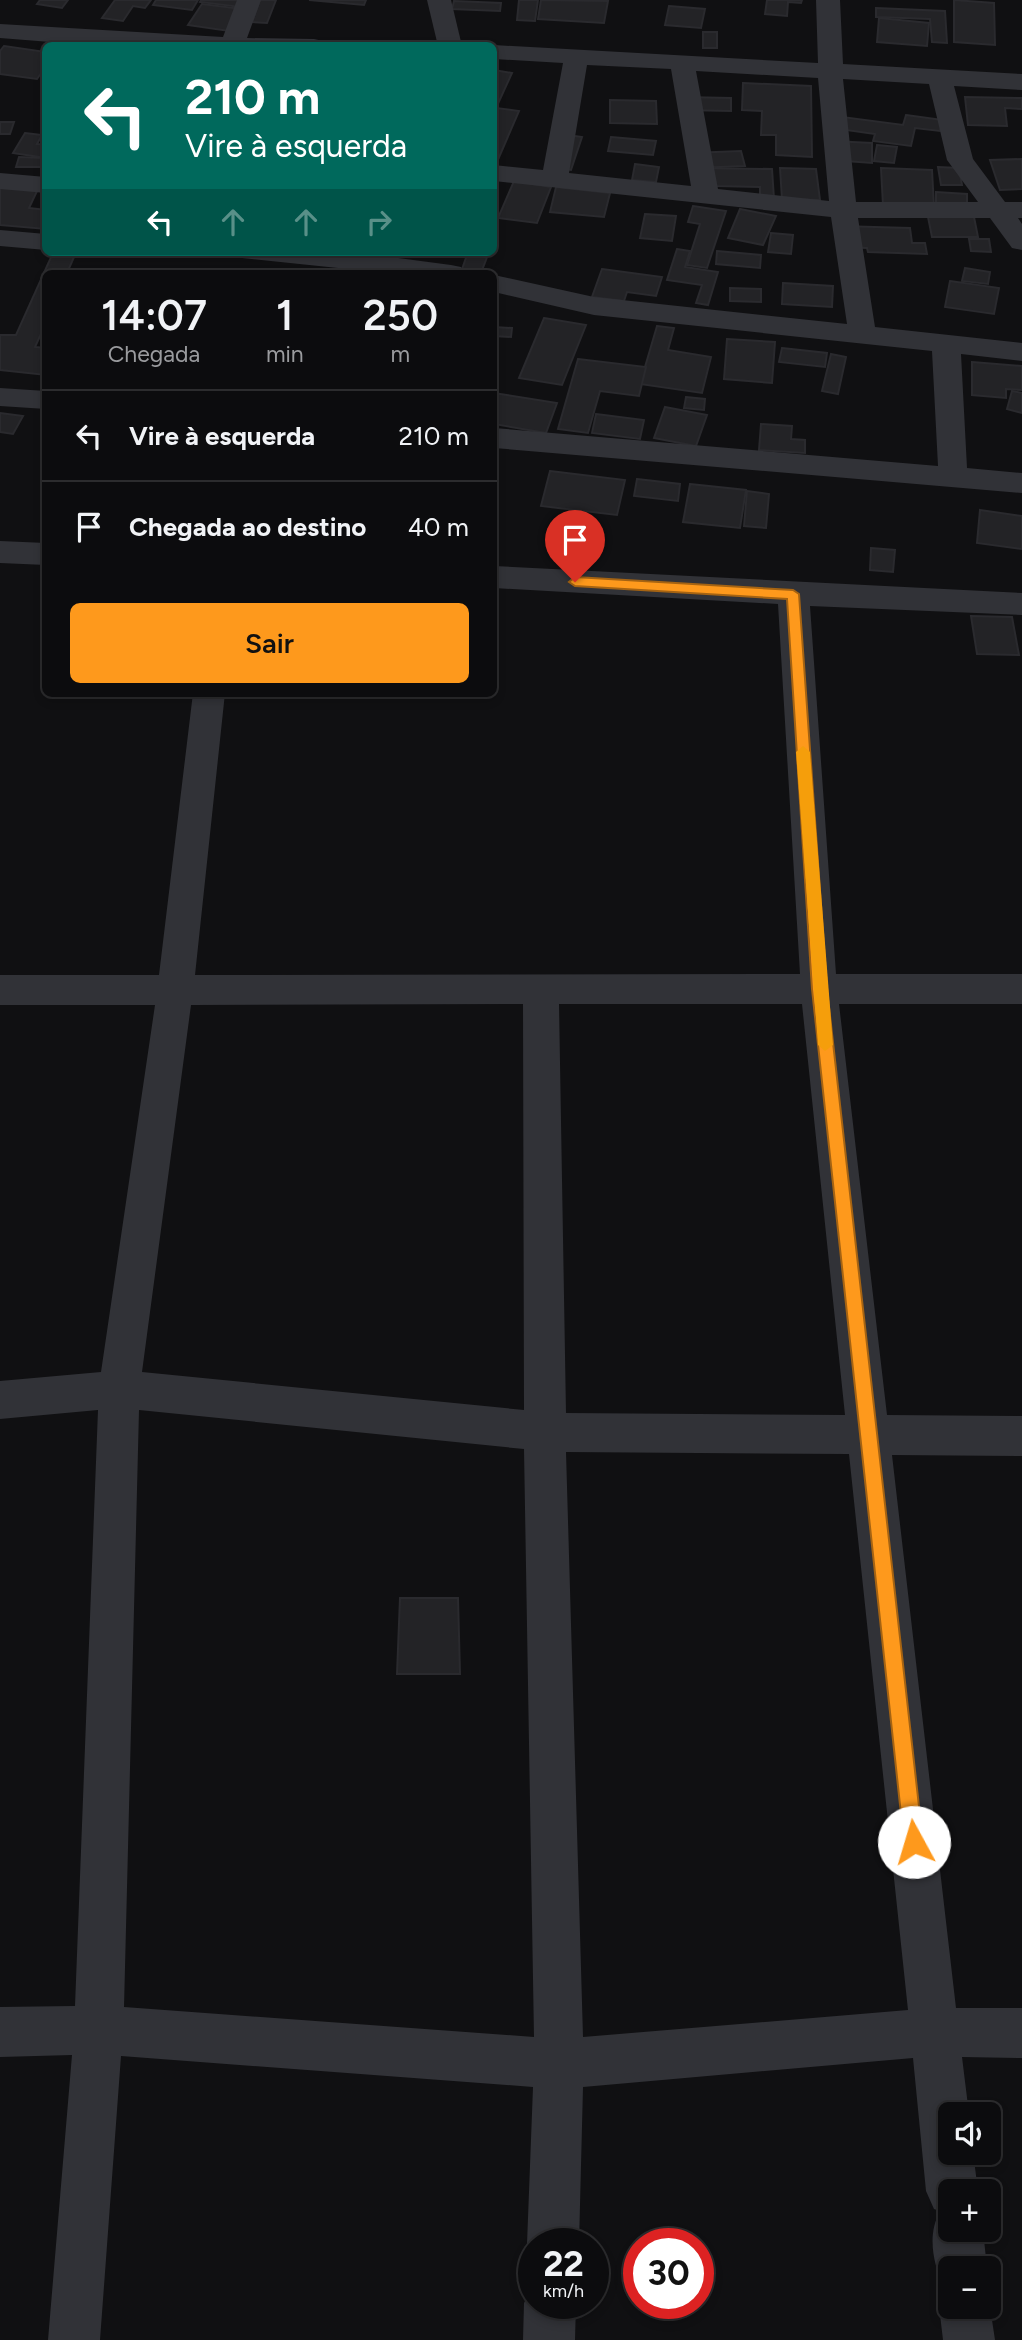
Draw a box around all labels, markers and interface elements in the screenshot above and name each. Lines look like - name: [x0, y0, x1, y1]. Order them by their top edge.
- text: 210 m: [185, 67, 320, 126]
- icon: left: [70, 70, 161, 161]
- text: Vire à esquerda: [185, 127, 407, 165]
- icon: left: [141, 203, 179, 241]
- icon: ahead: [214, 203, 252, 241]
- icon: ahead: [287, 203, 325, 241]
- icon: right: [360, 203, 398, 241]
- text: 14:07: [101, 290, 207, 341]
- text: 1: [276, 290, 294, 341]
- text: 250: [363, 290, 438, 341]
- text: Chegada: [108, 340, 200, 368]
- text: min: [266, 340, 304, 368]
- text: m: [391, 340, 410, 368]
- icon: left: [70, 417, 108, 455]
- text: Vire à esquerda: [129, 420, 315, 452]
- text: 210 m: [399, 420, 469, 452]
- icon: arrive: [70, 508, 108, 546]
- pin: [545, 510, 605, 582]
- text: Chegada ao destino: [129, 511, 366, 543]
- text: 40 m: [408, 511, 469, 543]
- icon: arrive: [556, 521, 594, 559]
- button: Sair: [70, 603, 469, 683]
- position arrow: [877, 1805, 951, 1879]
- map controls: [938, 2102, 1001, 2319]
- button: sound: [938, 2102, 1001, 2165]
- button: +: [938, 2179, 1001, 2242]
- speed limit sign: 30: [623, 2228, 714, 2319]
- text: 22: [543, 2243, 584, 2285]
- button: −: [938, 2256, 1001, 2319]
- text: km/h: [543, 2280, 584, 2302]

